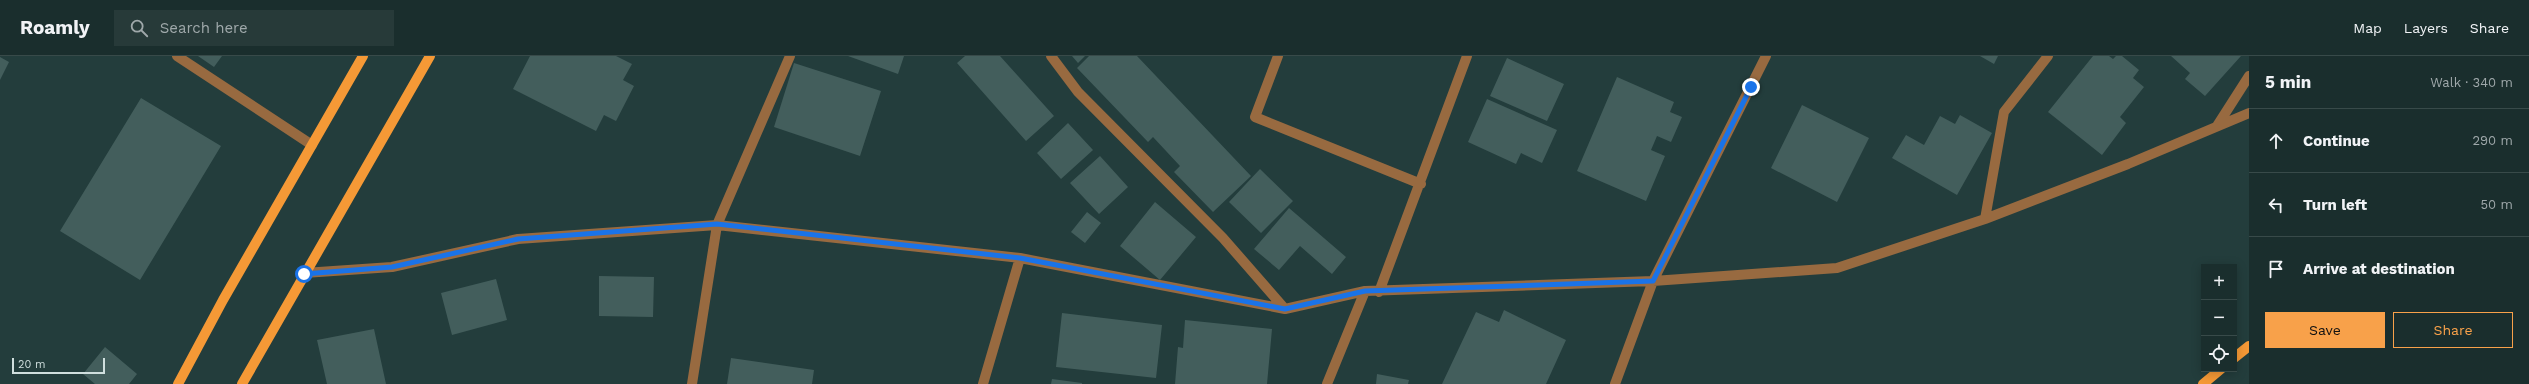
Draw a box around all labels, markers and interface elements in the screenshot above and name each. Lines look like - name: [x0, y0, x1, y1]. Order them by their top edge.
- search box: [114, 10, 394, 46]
- text: Roamly: [20, 16, 90, 39]
- icon: search: [128, 17, 150, 39]
- text: Search here: [160, 19, 248, 37]
- text: Map: [2353, 20, 2382, 36]
- text: Layers: [2404, 20, 2448, 36]
- text: Share: [2470, 20, 2509, 36]
- text: 5 min: [2265, 72, 2311, 92]
- text: Walk · 340 m: [2430, 75, 2513, 90]
- route end: [1742, 78, 1760, 96]
- icon: ahead: [2265, 130, 2287, 152]
- text: Continue: [2303, 132, 2370, 150]
- text: 290 m: [2472, 133, 2513, 148]
- icon: left: [2265, 194, 2287, 216]
- text: Turn left: [2303, 196, 2367, 214]
- text: 50 m: [2481, 197, 2513, 212]
- icon: arrive: [2265, 258, 2287, 280]
- text: Arrive at destination: [2303, 260, 2455, 278]
- map controls: [2201, 264, 2237, 372]
- button: +: [2201, 264, 2237, 300]
- route start: [295, 265, 313, 283]
- button: −: [2201, 300, 2237, 336]
- button: Save: [2265, 312, 2385, 348]
- button: Share: [2393, 312, 2513, 348]
- button: locate: [2201, 336, 2237, 372]
- scale bar: [12, 356, 105, 375]
- text: 20 m: [18, 358, 46, 371]

